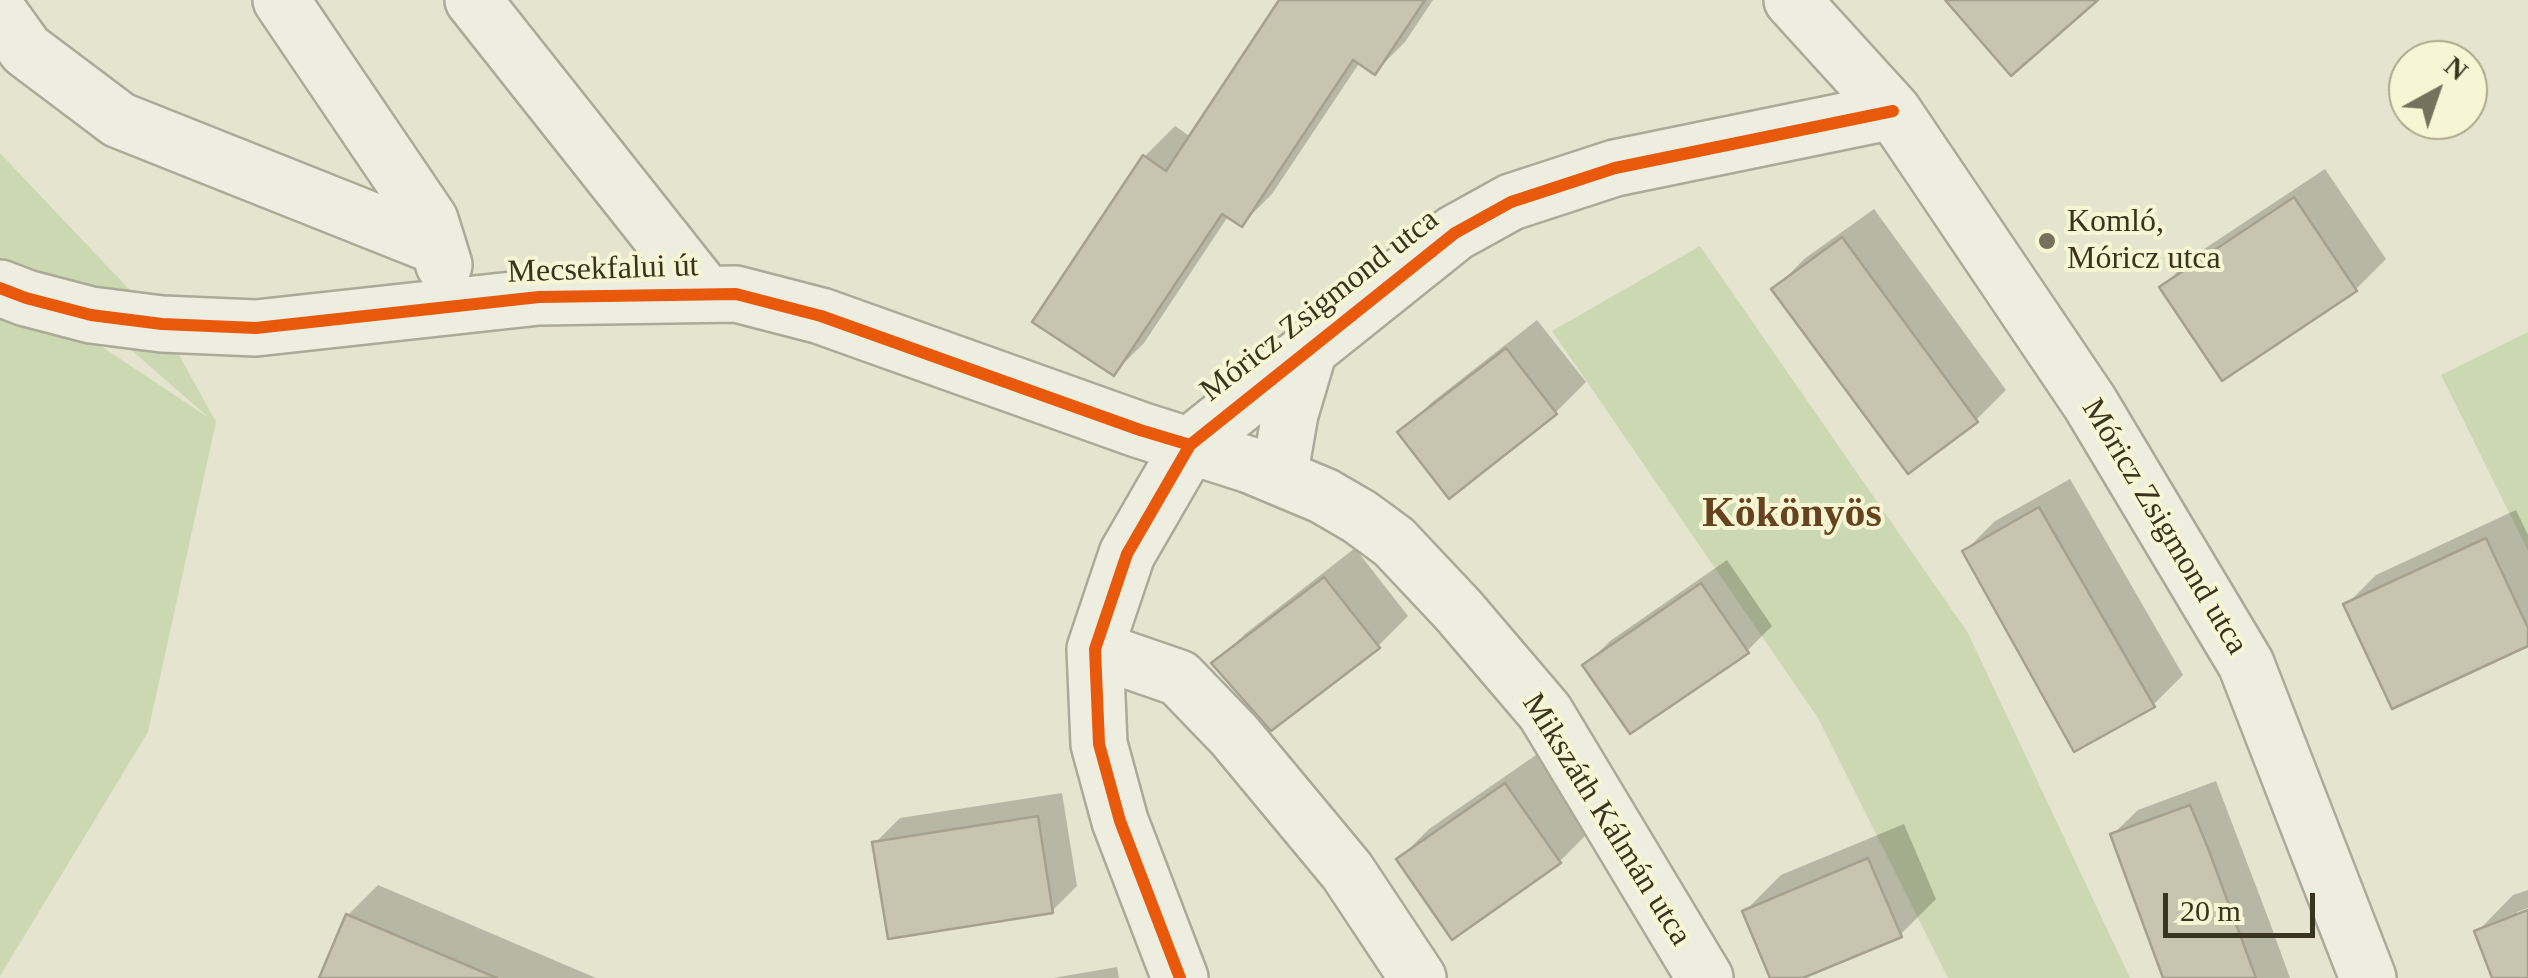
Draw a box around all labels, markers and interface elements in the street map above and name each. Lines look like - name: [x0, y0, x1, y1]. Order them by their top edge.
- north arrow: [2388, 40, 2488, 140]
- text: N: [2439, 50, 2474, 87]
- street label: Móricz Zsigmond utca: [1193, 201, 1447, 411]
- place label: Komló, Móricz utca: [2067, 204, 2221, 279]
- marker: Komló, Móricz utca: [2036, 230, 2058, 252]
- street label: Mecsekfalui út: [507, 247, 699, 293]
- street label: Móricz Zsigmond utca: [2072, 392, 2256, 662]
- district label: Kökönyös: [1702, 490, 1882, 540]
- street label: Mikszáth Kálmán utca: [1513, 687, 1699, 953]
- scale bar: [2168, 873, 2320, 935]
- text: 20 m: [2180, 894, 2241, 927]

